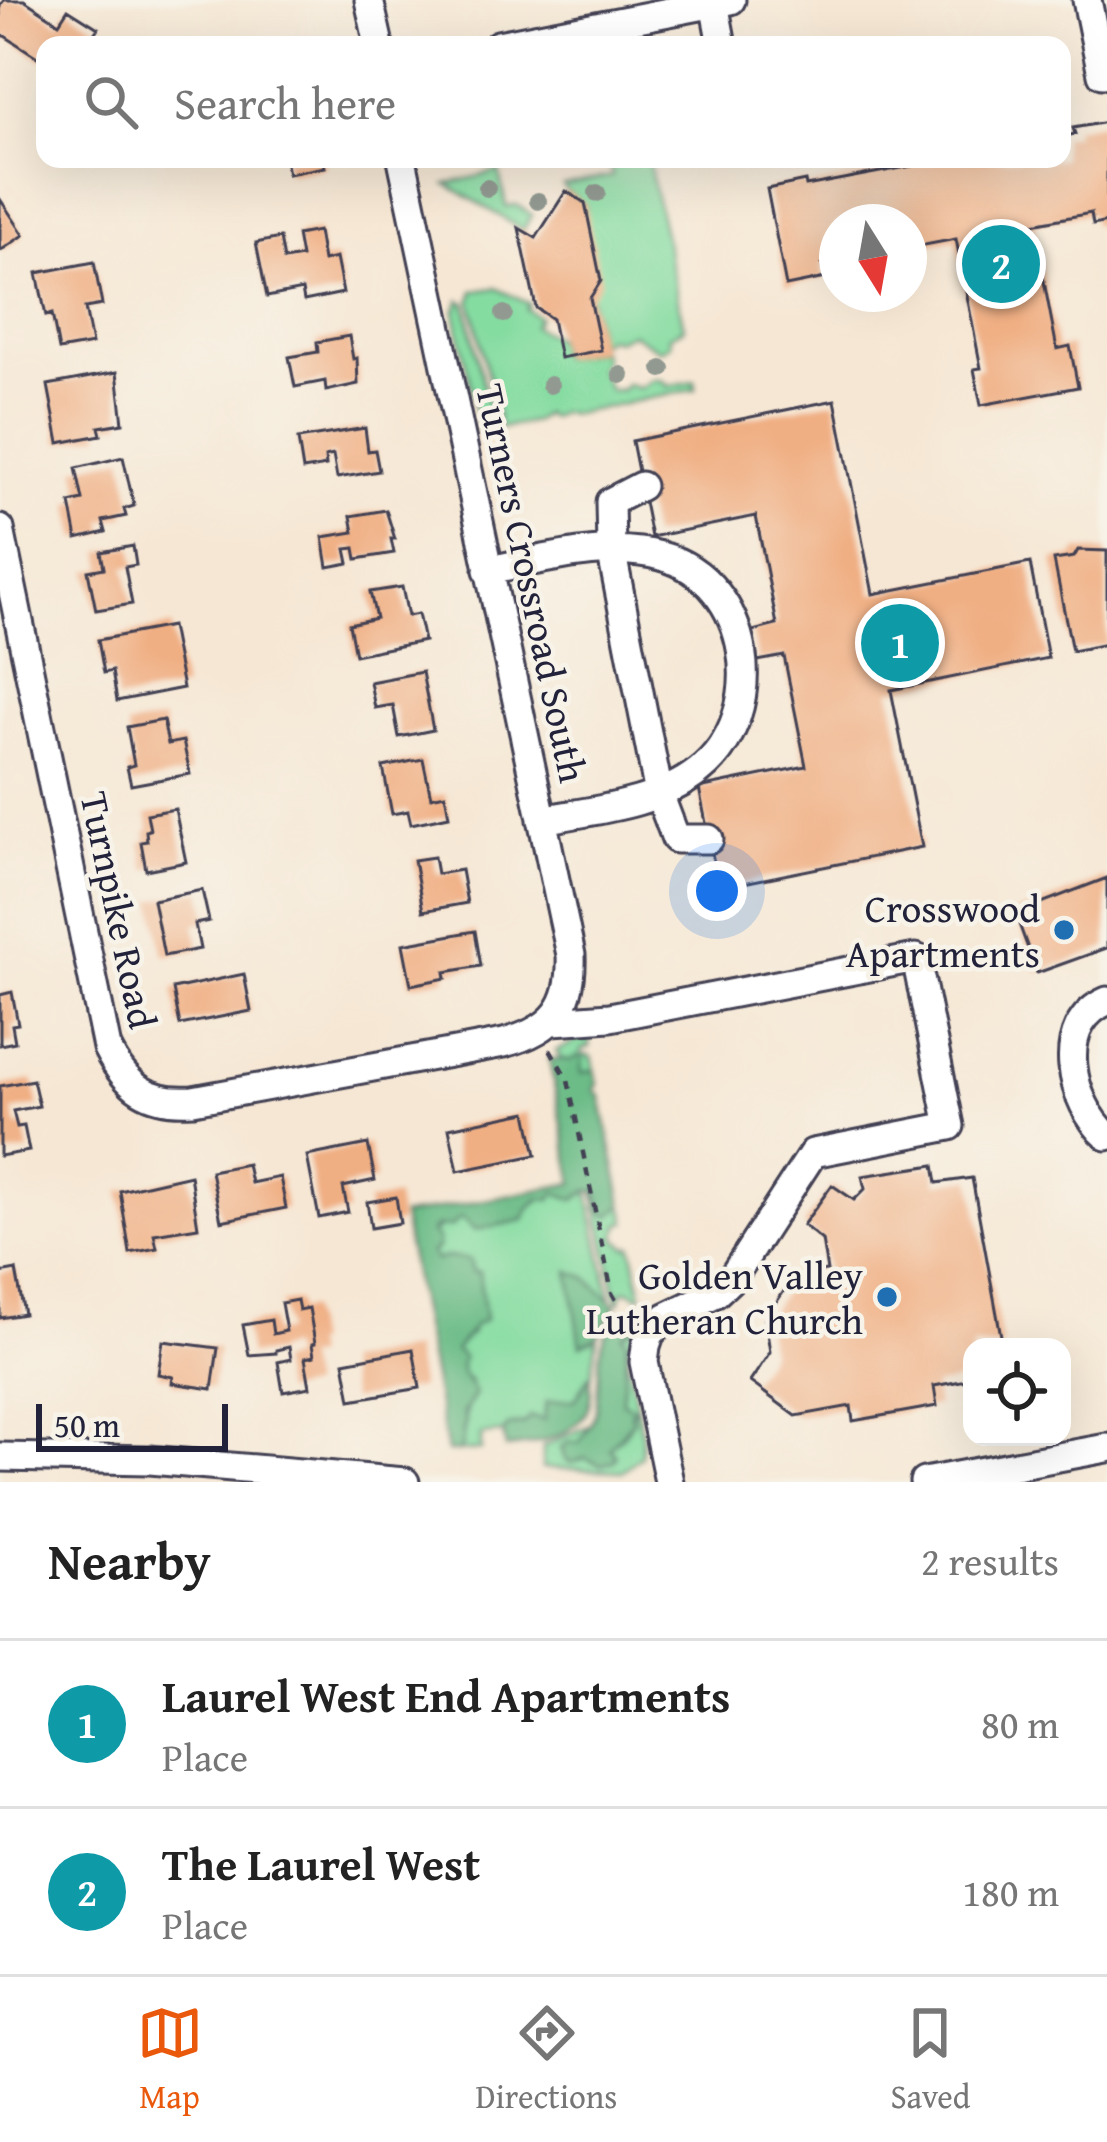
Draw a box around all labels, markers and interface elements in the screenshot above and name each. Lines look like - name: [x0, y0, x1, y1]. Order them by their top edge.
- search box: [36, 36, 1071, 168]
- icon: search: [78, 69, 144, 135]
- text: Search here: [174, 70, 396, 135]
- north arrow: [819, 204, 927, 312]
- pin: 2: [962, 219, 1040, 309]
- street label: Turners Crossroad South: [462, 378, 603, 787]
- pin: 1: [861, 598, 939, 688]
- street label: Turnpike Road: [67, 786, 172, 1034]
- your location: [687, 861, 747, 921]
- place label: Crosswood Apartments: [846, 879, 1040, 981]
- marker: Crosswood Apartments: [1051, 917, 1077, 943]
- place label: Golden Valley Lutheran Church: [586, 1246, 864, 1348]
- marker: Golden Valley Lutheran Church: [874, 1284, 900, 1310]
- map controls: [963, 1338, 1071, 1446]
- button: locate: [963, 1338, 1071, 1446]
- scale bar: [36, 1398, 228, 1451]
- text: 50 m: [54, 1401, 120, 1449]
- text: Nearby: [48, 1523, 211, 1598]
- text: 2 results: [921, 1532, 1059, 1589]
- text: Laurel West End Apartments: [162, 1663, 730, 1728]
- text: 1: [77, 1695, 97, 1752]
- text: 80 m: [981, 1695, 1059, 1752]
- text: Place: [162, 1728, 248, 1785]
- text: The Laurel West: [162, 1831, 480, 1896]
- text: 2: [77, 1863, 97, 1920]
- text: 180 m: [962, 1863, 1059, 1920]
- text: Place: [162, 1896, 248, 1953]
- tab: Map: [137, 2000, 203, 2120]
- tab: Directions: [476, 2000, 617, 2120]
- tab: Saved: [891, 2000, 970, 2120]

